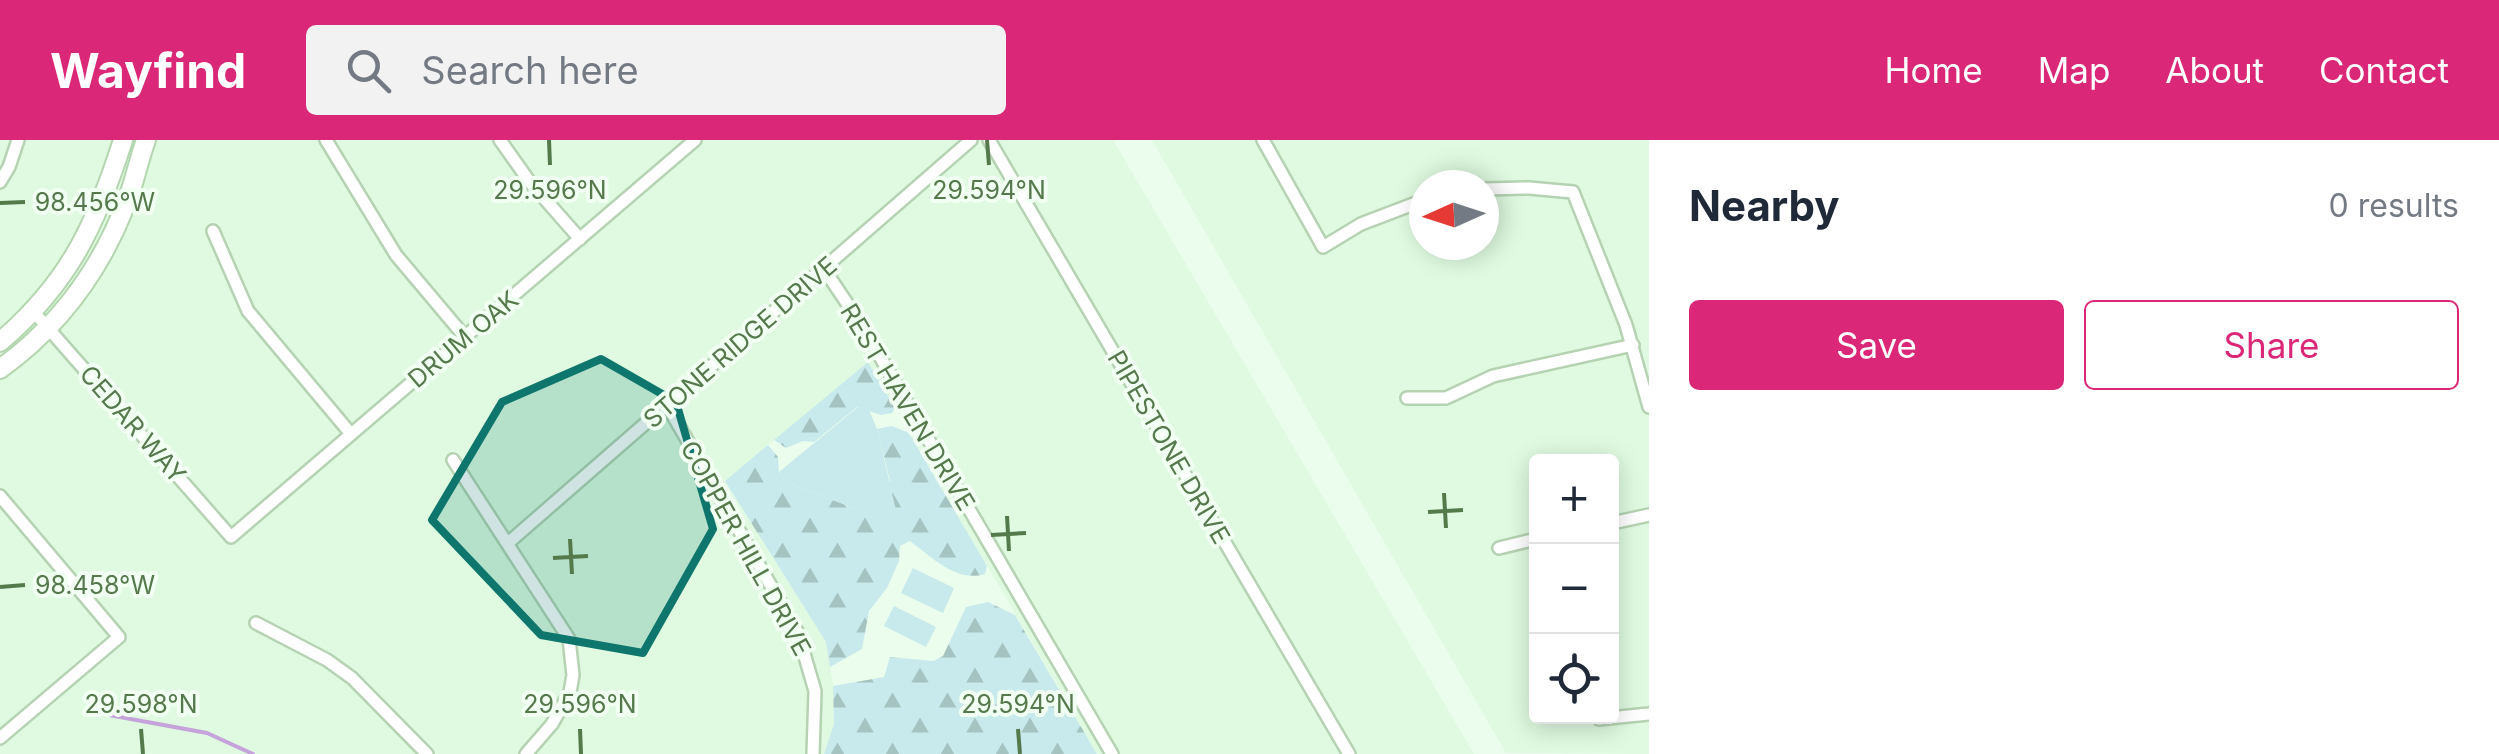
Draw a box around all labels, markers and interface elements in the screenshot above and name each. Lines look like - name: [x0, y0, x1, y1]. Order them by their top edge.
- search box: [306, 25, 1006, 115]
- text: Wayfind: [50, 41, 246, 100]
- icon: search: [341, 43, 396, 98]
- text: Search here: [421, 47, 639, 93]
- text: Home: [1885, 49, 1983, 91]
- text: Map: [2038, 49, 2110, 91]
- text: About: [2165, 49, 2264, 91]
- text: Contact: [2319, 49, 2449, 91]
- north arrow: [1409, 170, 1499, 260]
- text: 29.596°N: [493, 175, 607, 205]
- text: 29.594°N: [932, 175, 1046, 205]
- text: Nearby: [1689, 180, 1840, 231]
- text: 0 results: [2329, 186, 2459, 225]
- text: 98.456°W: [35, 187, 155, 217]
- street label: STONE RIDGE DRIVE: [637, 250, 843, 434]
- street label: DRUM OAK: [402, 284, 524, 394]
- street label: REST HAVEN DRIVE: [834, 298, 982, 516]
- button: Save: [1689, 300, 2064, 390]
- button: Share: [2084, 300, 2459, 390]
- street label: PIPESTONE DRIVE: [1101, 345, 1237, 549]
- street label: CEDAR WAY: [74, 359, 192, 489]
- street label: COPPER HILL DRIVE: [674, 435, 818, 661]
- map controls: [1529, 454, 1619, 724]
- button: +: [1529, 454, 1619, 544]
- button: −: [1529, 544, 1619, 634]
- text: 98.458°W: [35, 570, 155, 600]
- button: locate: [1529, 634, 1619, 724]
- text: 29.598°N: [85, 689, 198, 719]
- text: 29.596°N: [523, 689, 637, 719]
- text: 29.594°N: [961, 689, 1075, 719]

